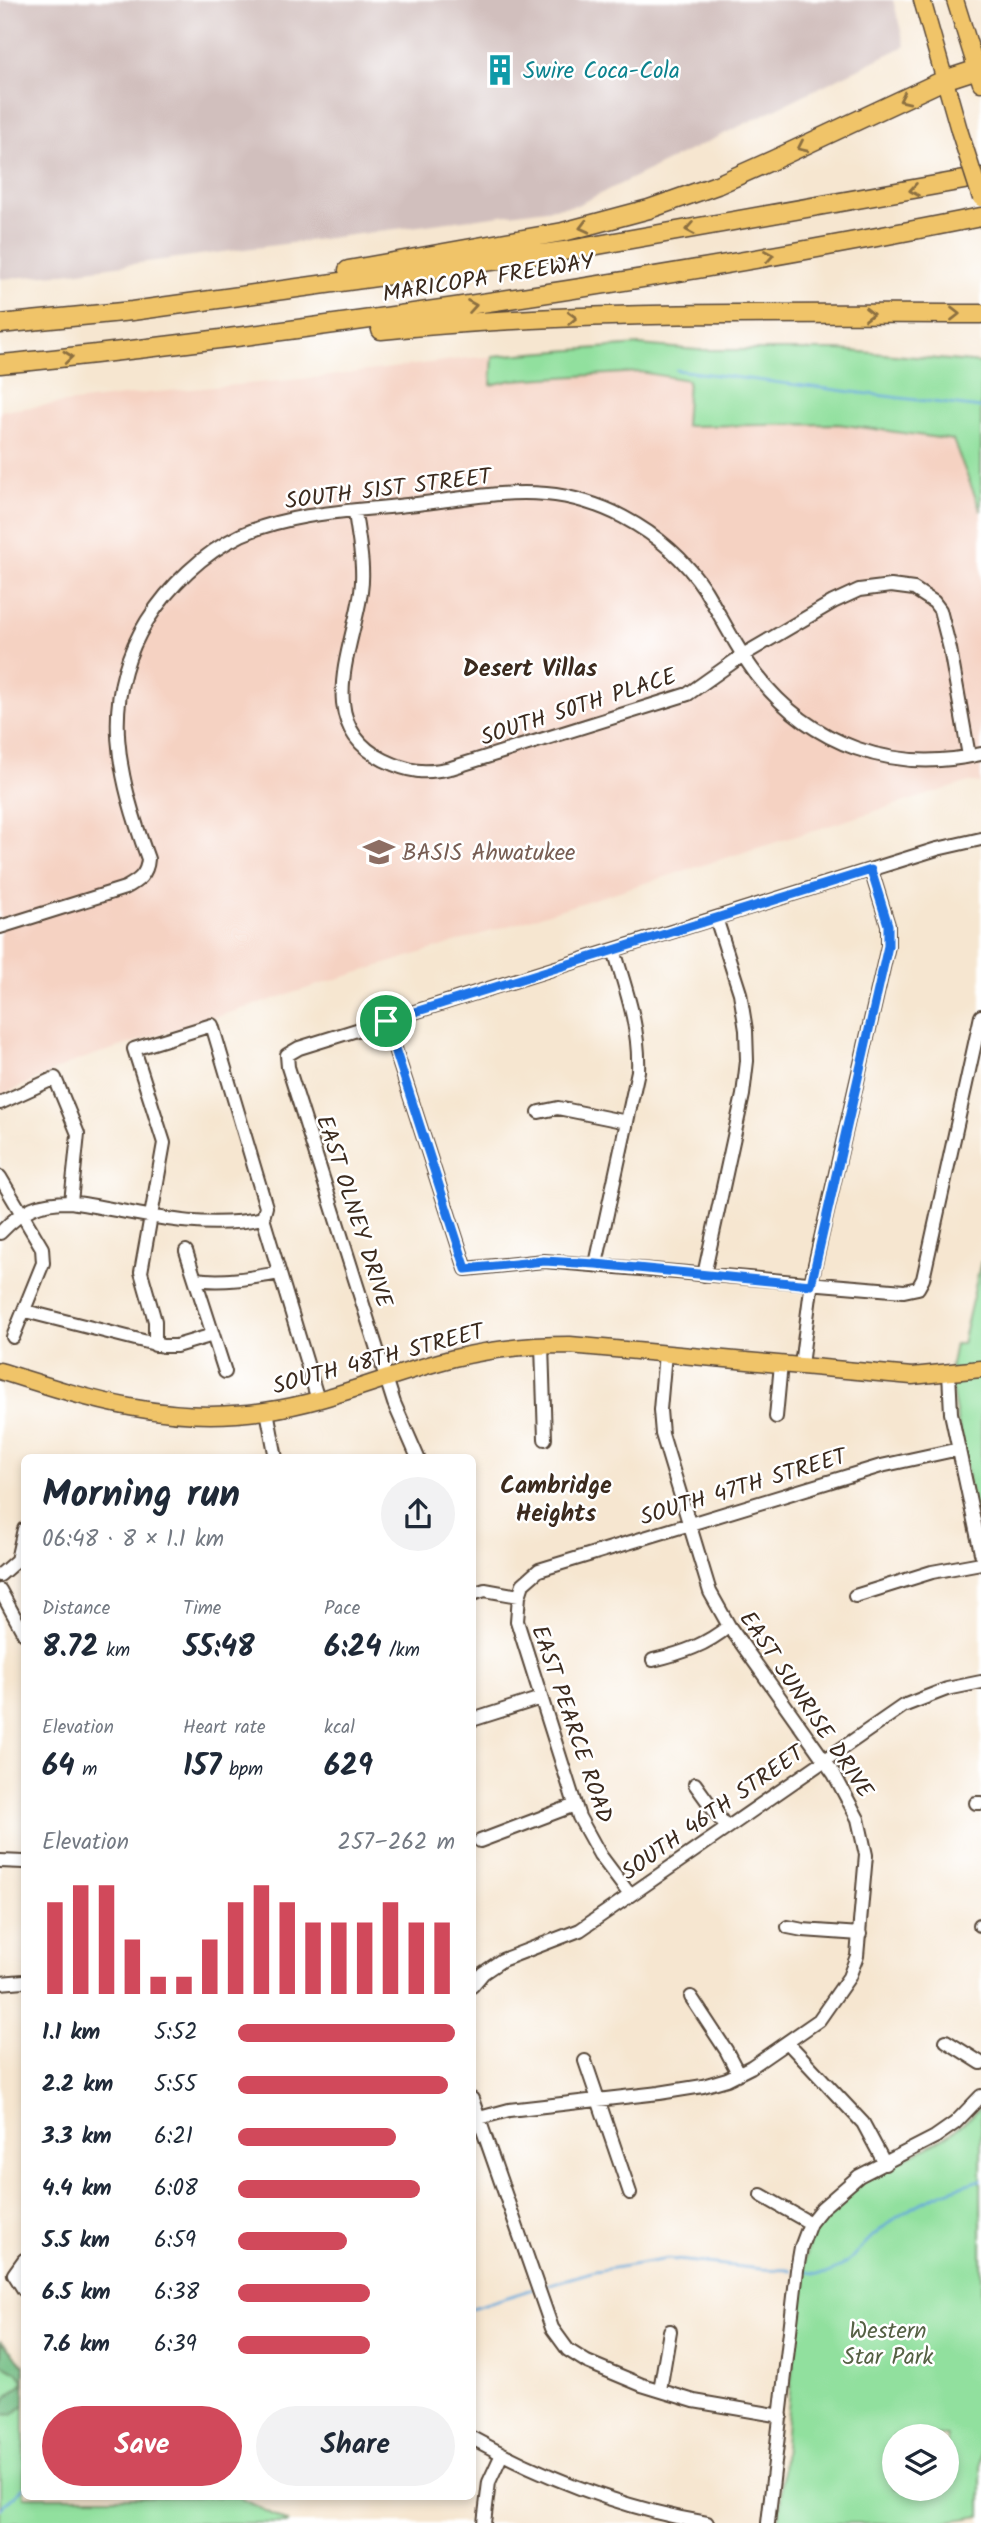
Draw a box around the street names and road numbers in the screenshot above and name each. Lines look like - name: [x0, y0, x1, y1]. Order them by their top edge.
- street label: MARICOPA FREEWAY: [380, 244, 597, 313]
- street label: SOUTH 51ST STREET: [283, 459, 495, 520]
- street label: SOUTH 50TH PLACE: [476, 659, 682, 757]
- street label: EAST OLNEY DRIVE: [305, 1111, 401, 1313]
- street label: SOUTH 48TH STREET: [269, 1314, 490, 1405]
- street label: SOUTH 47TH STREET: [636, 1439, 853, 1536]
- street label: EAST SUNRISE DRIVE: [729, 1604, 882, 1807]
- street label: EAST PEARCE ROAD: [520, 1621, 622, 1829]
- street label: SOUTH 46TH STREET: [614, 1736, 814, 1890]

